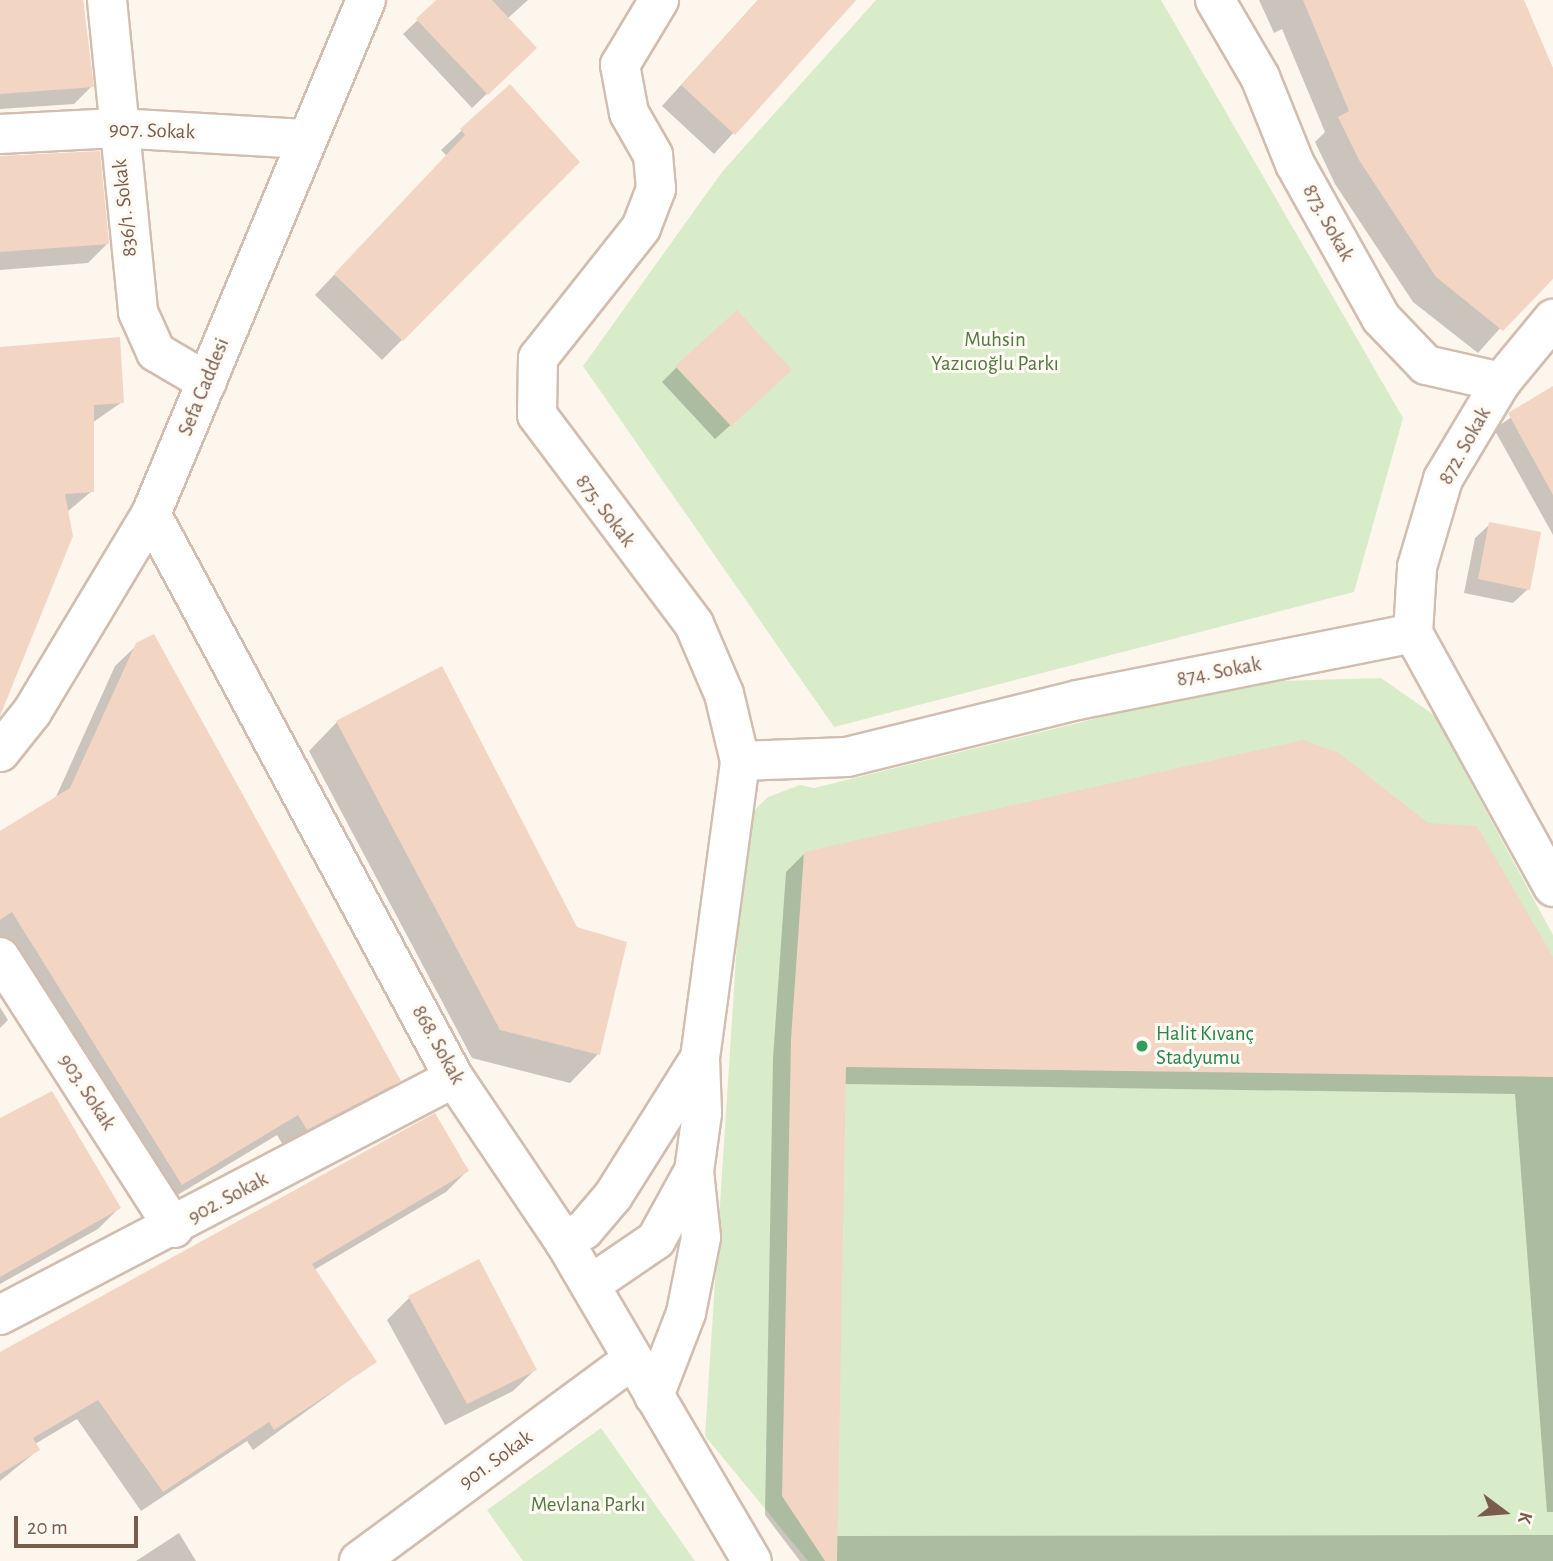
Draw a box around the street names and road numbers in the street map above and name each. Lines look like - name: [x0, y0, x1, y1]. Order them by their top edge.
- street label: 907. Sokak: [108, 117, 196, 145]
- street label: 836/1. Sokak: [107, 158, 143, 258]
- street label: 873. Sokak: [1297, 180, 1359, 266]
- street label: Sefa Caddesi: [173, 334, 235, 440]
- street label: 872. Sokak: [1433, 403, 1497, 489]
- street label: 875. Sokak: [570, 470, 640, 552]
- street label: 874. Sokak: [1175, 651, 1263, 693]
- street label: 868. Sokak: [406, 1001, 470, 1089]
- street label: 903. Sokak: [53, 1049, 121, 1135]
- street label: 902. Sokak: [184, 1166, 272, 1230]
- street label: 901. Sokak: [454, 1425, 538, 1495]

